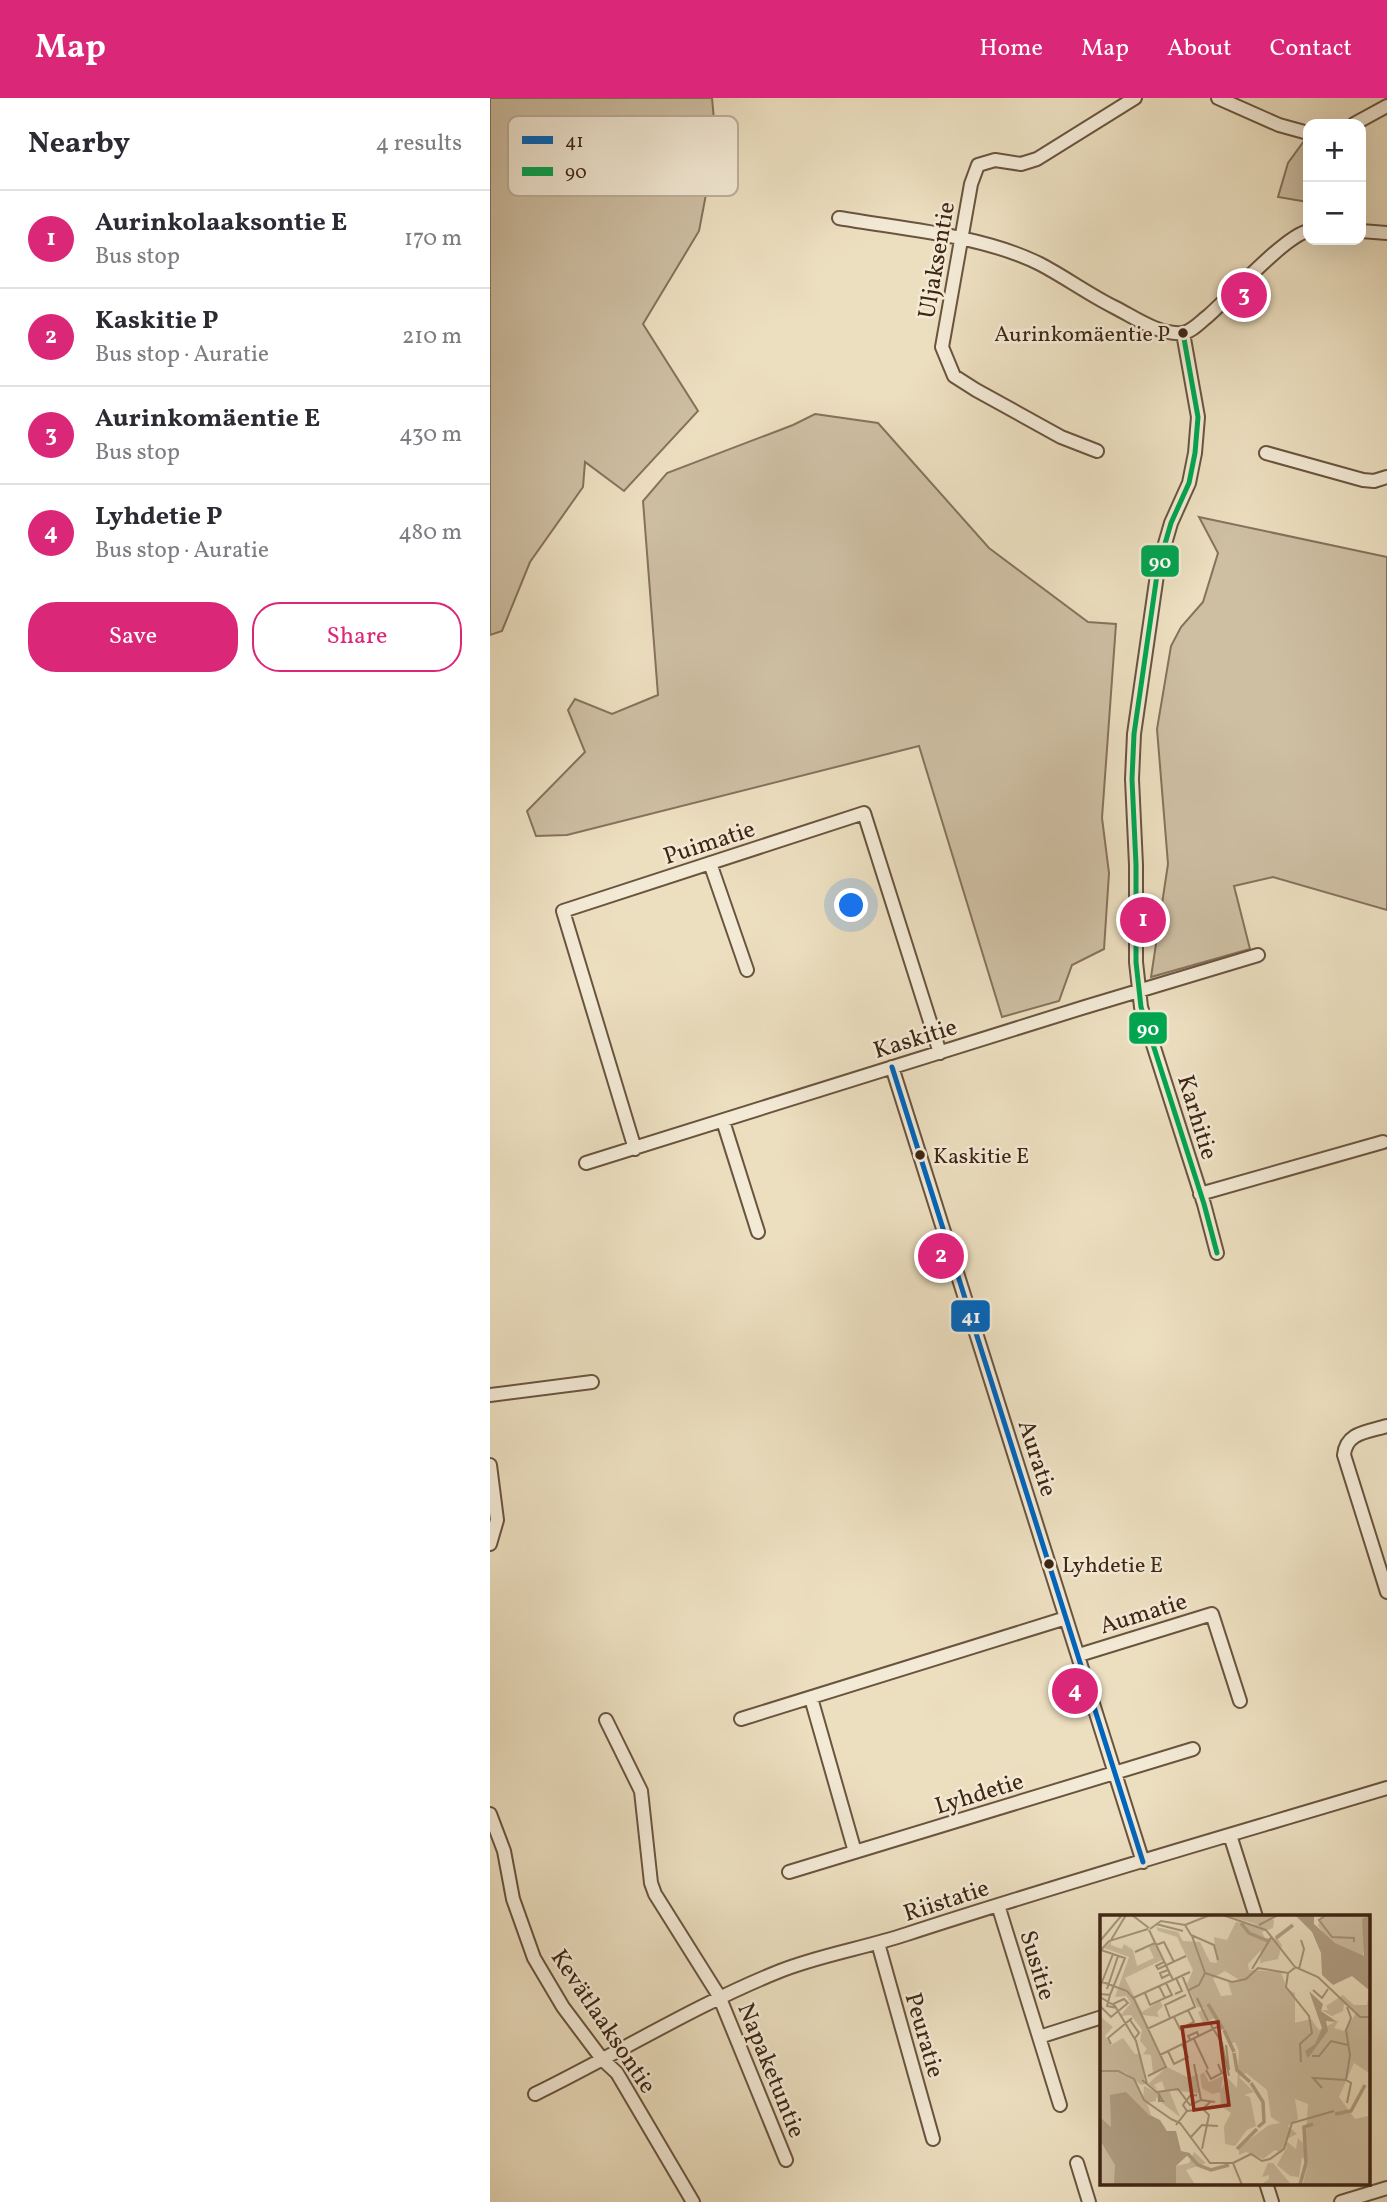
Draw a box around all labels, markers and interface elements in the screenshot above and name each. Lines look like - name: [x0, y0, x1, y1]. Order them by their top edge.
- text: Map: [35, 26, 106, 72]
- text: Home: [979, 32, 1043, 66]
- text: Map: [1081, 32, 1129, 66]
- text: About: [1167, 32, 1232, 66]
- text: Contact: [1270, 32, 1352, 66]
- legend: [508, 116, 738, 196]
- map controls: [1303, 119, 1366, 245]
- button: +: [1303, 119, 1366, 182]
- text: Nearby: [28, 123, 130, 165]
- text: 4 results: [376, 128, 462, 160]
- text: 41: [565, 129, 584, 155]
- text: 90: [565, 160, 587, 186]
- button: −: [1303, 182, 1366, 245]
- street label: Uljaksentie: [911, 199, 965, 322]
- text: Aurinkolaaksontie E: [95, 205, 347, 241]
- text: 1: [46, 223, 56, 255]
- text: 170 m: [404, 223, 462, 255]
- text: Bus stop: [95, 241, 180, 273]
- pin: 3: [1221, 269, 1267, 321]
- text: Kaskitie P: [95, 303, 219, 339]
- place label: Aurinkomäentie P: [994, 320, 1170, 351]
- text: 2: [45, 321, 57, 353]
- text: 210 m: [402, 321, 462, 353]
- marker: Aurinkomäentie P: [1176, 326, 1190, 340]
- text: Bus stop · Auratie: [95, 339, 269, 371]
- text: Aurinkomäentie E: [95, 401, 320, 437]
- text: 3: [45, 419, 57, 451]
- text: 430 m: [399, 419, 462, 451]
- text: Bus stop: [95, 437, 180, 469]
- text: Lyhdetie P: [95, 499, 223, 535]
- text: 4: [44, 517, 58, 549]
- text: 480 m: [398, 517, 462, 549]
- text: Bus stop · Auratie: [95, 535, 269, 567]
- line badge: 90: [1140, 544, 1180, 578]
- text: 90: [1149, 550, 1171, 576]
- button: Save: [28, 602, 238, 672]
- button: Share: [252, 602, 462, 672]
- street label: Puimatie: [659, 813, 760, 875]
- your location: [834, 888, 868, 922]
- pin: 1: [1120, 894, 1166, 946]
- street label: Kaskitie: [870, 1011, 962, 1069]
- line badge: 90: [1128, 1011, 1168, 1045]
- text: 90: [1137, 1017, 1159, 1043]
- street label: Karhitie: [1167, 1071, 1225, 1164]
- place label: Kaskitie E: [933, 1142, 1029, 1173]
- marker: Kaskitie E: [913, 1148, 927, 1162]
- pin: 2: [918, 1230, 964, 1282]
- line badge: 41: [950, 1299, 991, 1333]
- text: 41: [961, 1305, 981, 1331]
- street label: Auratie: [1008, 1416, 1064, 1501]
- place label: Lyhdetie E: [1062, 1551, 1163, 1582]
- marker: Lyhdetie E: [1042, 1557, 1056, 1571]
- street label: Aumatie: [1096, 1586, 1191, 1644]
- pin: 4: [1052, 1665, 1098, 1717]
- street label: Lyhdetie: [931, 1765, 1028, 1824]
- street label: Riistatie: [899, 1872, 994, 1932]
- inset map: [1100, 1915, 1370, 2184]
- street label: Susitie: [1009, 1927, 1063, 2005]
- street label: Kevätlaaksontie: [541, 1943, 663, 2101]
- street label: Peuratie: [895, 1989, 951, 2082]
- street label: Napaketuntie: [728, 1998, 813, 2143]

